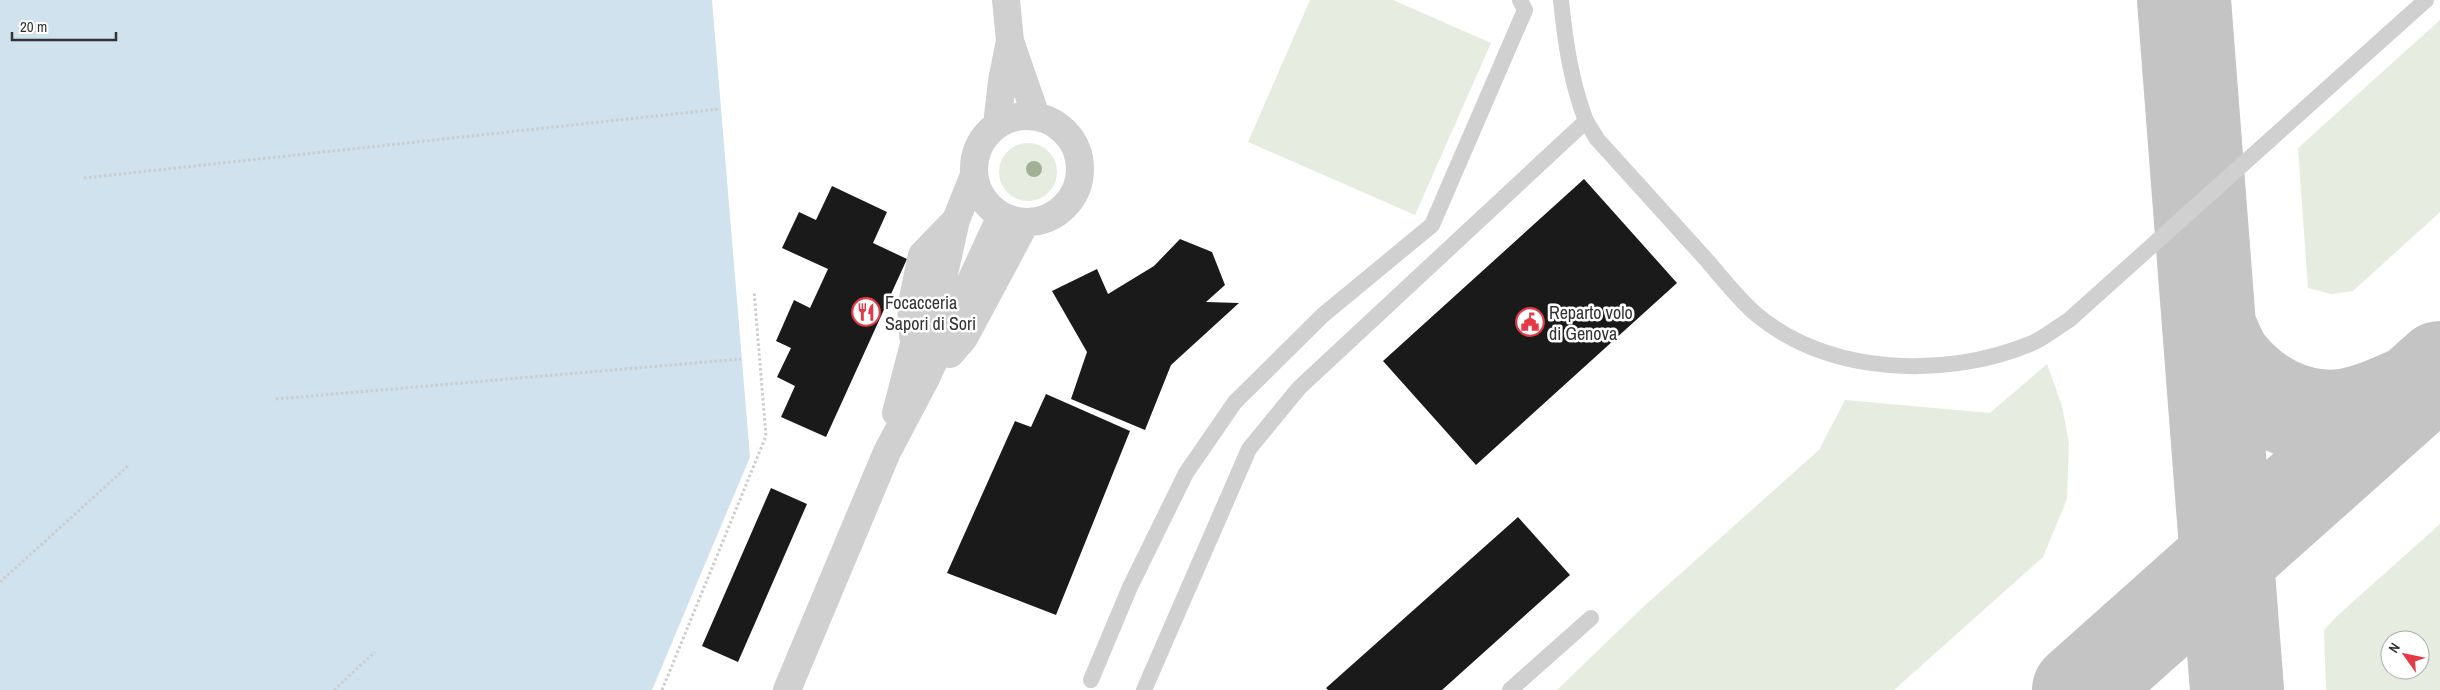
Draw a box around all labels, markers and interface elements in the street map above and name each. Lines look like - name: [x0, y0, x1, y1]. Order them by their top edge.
- scale bar: [12, 10, 116, 42]
- text: 20 m: [20, 16, 47, 37]
- place label: Focacceria Sapori di Sori: [885, 290, 976, 336]
- restaurant icon: Focacceria Sapori di Sori: [851, 297, 881, 327]
- place label: Reparto volo di Genova: [1549, 300, 1633, 346]
- public building icon: Reparto volo di Genova: [1515, 307, 1545, 337]
- north arrow: [2380, 630, 2430, 680]
- text: N: [2384, 640, 2404, 656]

